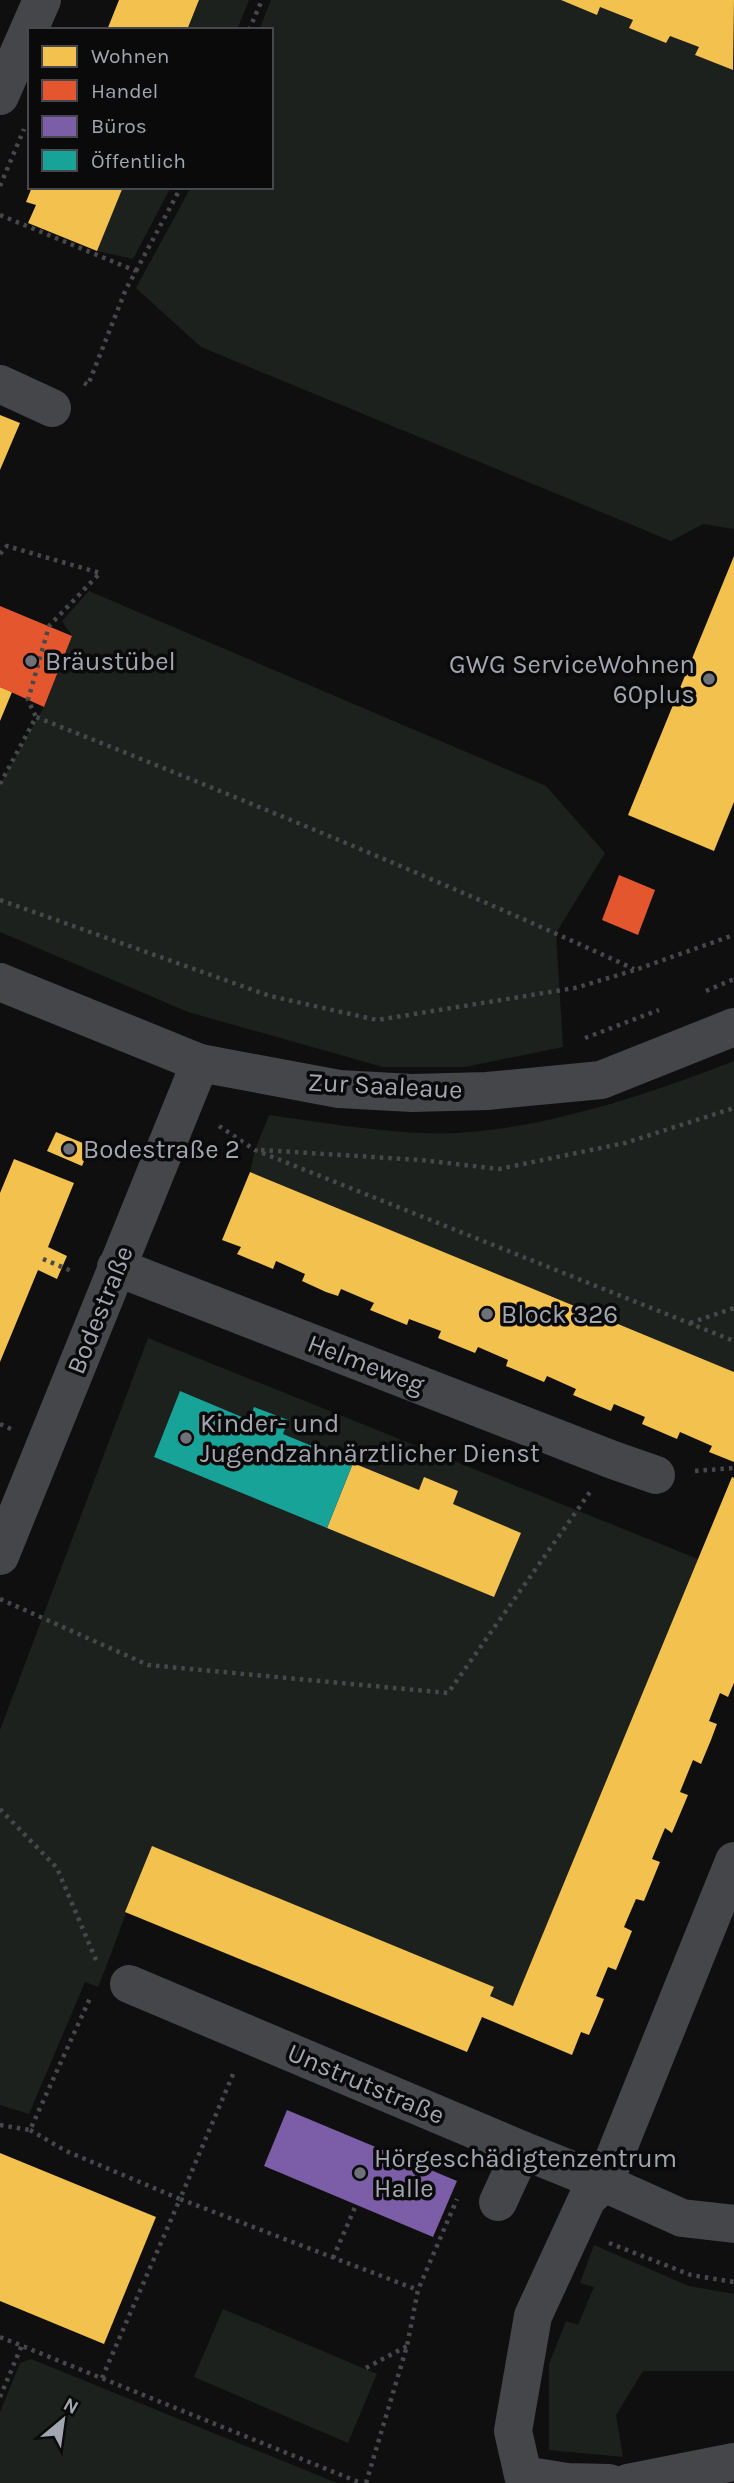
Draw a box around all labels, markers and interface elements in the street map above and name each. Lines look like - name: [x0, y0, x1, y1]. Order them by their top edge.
- legend: [28, 28, 273, 189]
- text: Wohnen: [91, 44, 169, 68]
- text: Handel: [91, 79, 158, 103]
- text: Büros: [91, 114, 147, 138]
- text: Öffentlich: [91, 149, 186, 173]
- place label: Bräustübel: [45, 646, 176, 677]
- place label: GWG ServiceWohnen 60plus: [449, 649, 695, 710]
- marker: Bräustübel: [23, 653, 39, 669]
- marker: GWG ServiceWohnen 60plus: [701, 671, 717, 687]
- street label: Zur Saaleaue: [307, 1066, 463, 1106]
- place label: Bodestraße 2: [83, 1134, 240, 1165]
- marker: Bodestraße 2: [61, 1141, 77, 1157]
- street label: Bodestraße: [60, 1241, 140, 1379]
- place label: Block 326: [501, 1299, 618, 1330]
- marker: Block 326: [479, 1306, 495, 1322]
- street label: Helmeweg: [303, 1328, 429, 1401]
- place label: Kinder- und Jugendzahnärztlicher Dienst: [200, 1408, 540, 1469]
- marker: Kinder- und Jugendzahnärztlicher Dienst: [178, 1430, 194, 1446]
- street label: Unstrutstraße: [283, 2037, 449, 2131]
- place label: Hörgeschädigtenzentrum Halle: [374, 2143, 677, 2204]
- marker: Hörgeschädigtenzentrum Halle: [352, 2165, 368, 2181]
- north arrow: [28, 2385, 98, 2455]
- text: N: [59, 2393, 82, 2419]

